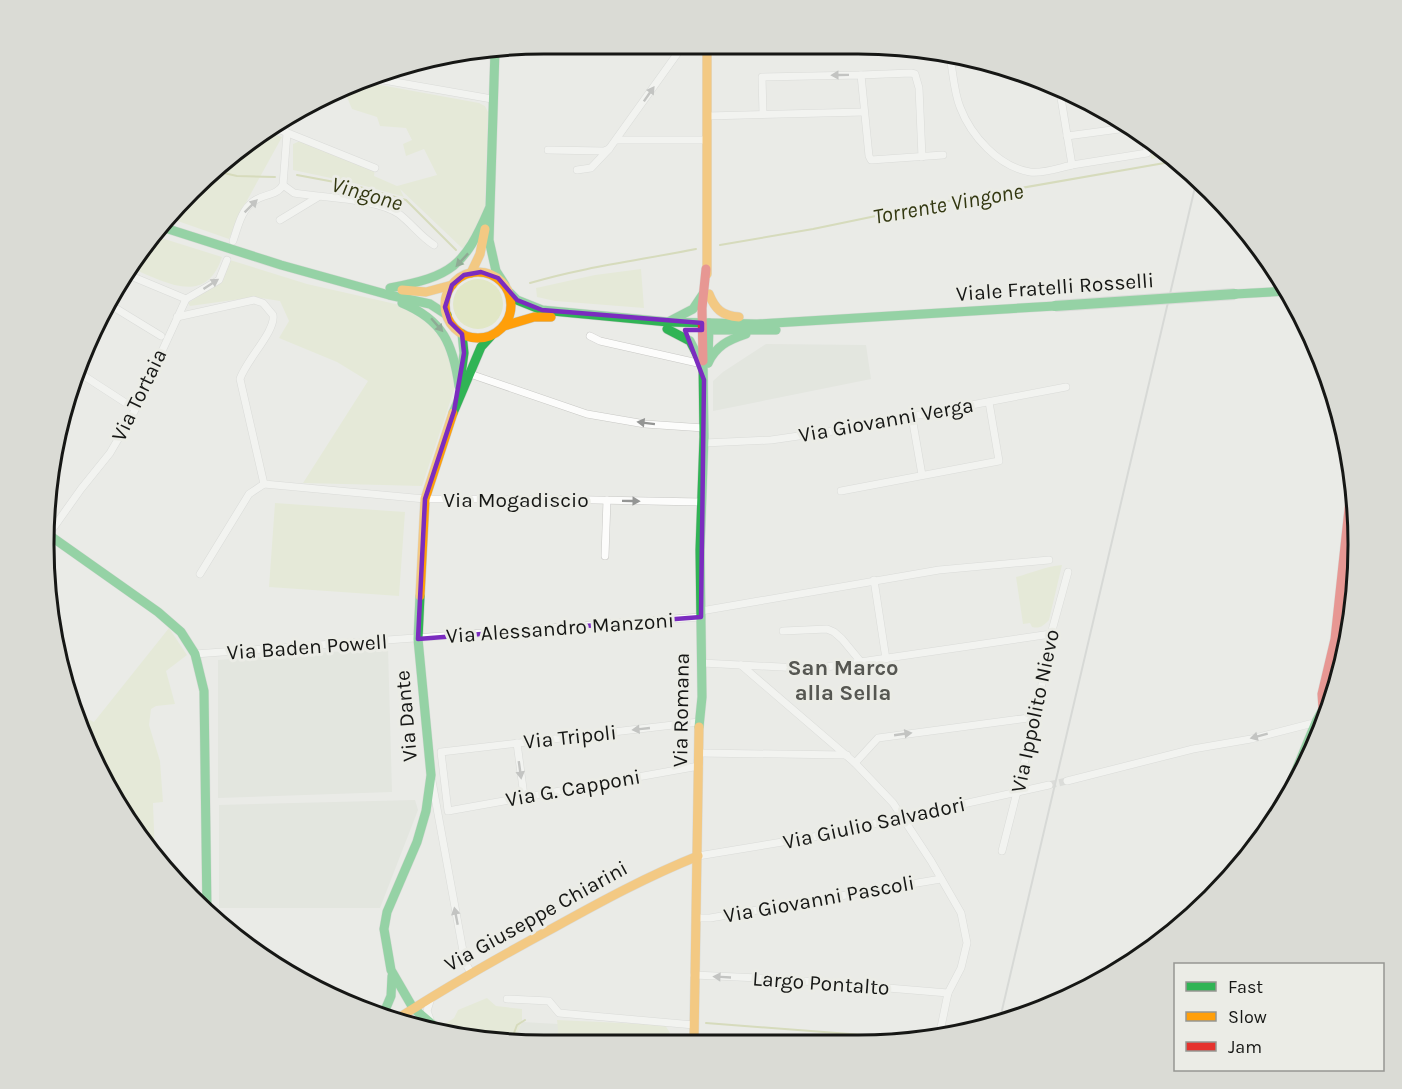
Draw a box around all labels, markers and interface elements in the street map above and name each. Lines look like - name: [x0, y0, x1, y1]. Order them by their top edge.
- one-way arrow: [830, 71, 849, 80]
- one-way arrow: [643, 87, 655, 103]
- water label: Vingone: [328, 171, 405, 217]
- water label: Torrente Vingone: [871, 178, 1025, 230]
- one-way arrow: [244, 198, 258, 213]
- one-way arrow: [455, 252, 469, 267]
- street label: Viale Fratelli Rosselli: [955, 268, 1155, 306]
- one-way arrow: [203, 278, 219, 290]
- one-way arrow: [430, 318, 444, 333]
- street label: Via Tortaia: [106, 345, 172, 445]
- street label: Via Giovanni Verga: [797, 393, 975, 447]
- one-way arrow: [636, 418, 655, 428]
- street label: Via Mogadiscio: [443, 488, 589, 512]
- one-way arrow: [621, 496, 640, 506]
- street label: Via Alessandro Manzoni: [445, 608, 675, 648]
- street label: Via Ippolito Nievo: [1006, 627, 1064, 795]
- street label: Via Baden Powell: [226, 629, 388, 665]
- street label: Via Romana: [668, 653, 694, 767]
- district label: San Marco alla Sella: [787, 655, 899, 706]
- street label: Via Dante: [390, 669, 422, 763]
- street label: Via Tripoli: [522, 720, 618, 754]
- one-way arrow: [631, 724, 650, 734]
- one-way arrow: [893, 730, 912, 739]
- one-way arrow: [1250, 732, 1269, 742]
- one-way arrow: [516, 760, 525, 779]
- street label: Via G. Capponi: [504, 764, 642, 812]
- street label: Via Giulio Salvadori: [781, 792, 967, 854]
- street label: Via Giuseppe Chiarini: [440, 856, 632, 976]
- street label: Via Giovanni Pascoli: [722, 870, 916, 928]
- one-way arrow: [451, 907, 460, 926]
- legend: [1174, 963, 1384, 1071]
- street label: Largo Pontalto: [752, 966, 890, 1000]
- one-way arrow: [713, 972, 732, 981]
- text: Fast: [1228, 976, 1263, 998]
- text: Slow: [1228, 1006, 1267, 1028]
- text: Jam: [1228, 1036, 1262, 1058]

